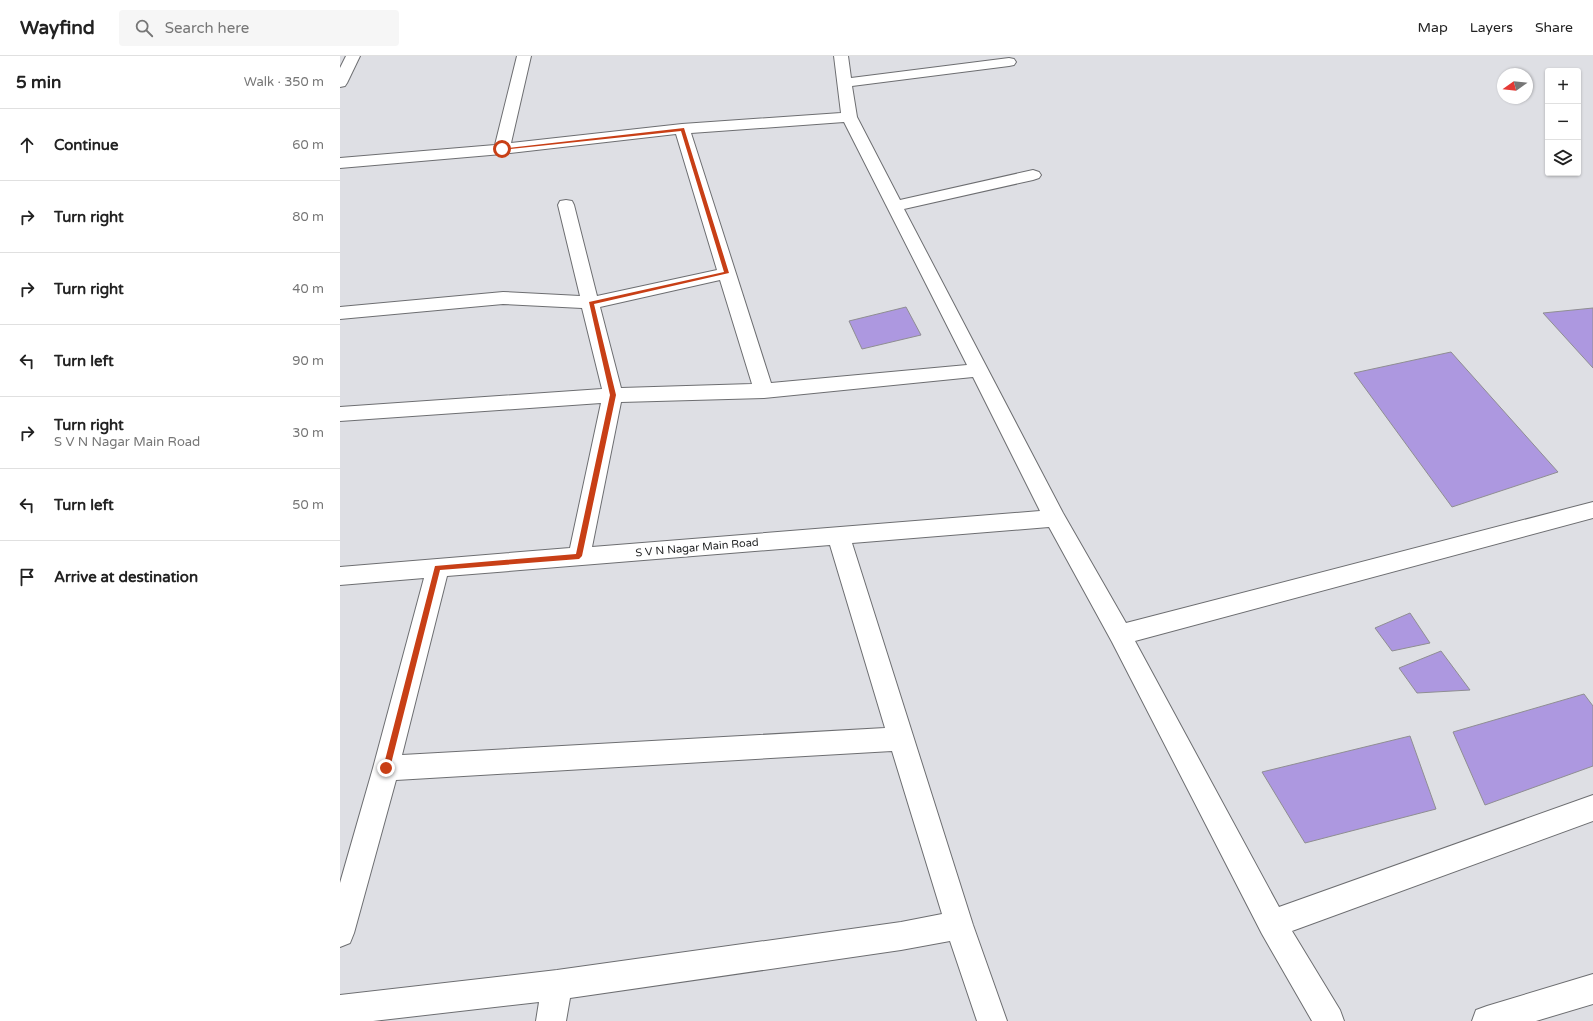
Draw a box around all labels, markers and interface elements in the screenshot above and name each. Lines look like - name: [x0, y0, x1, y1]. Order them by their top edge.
- search box: [119, 10, 399, 46]
- text: Wayfind: [20, 17, 95, 39]
- icon: search: [133, 17, 155, 39]
- text: Search here: [165, 19, 249, 37]
- text: Map: [1418, 19, 1448, 36]
- text: Layers: [1470, 19, 1513, 36]
- text: Share: [1535, 19, 1573, 36]
- north arrow: [1497, 68, 1533, 104]
- map controls: [1545, 68, 1581, 176]
- button: +: [1545, 68, 1581, 104]
- text: 5 min: [16, 72, 61, 93]
- text: Walk · 350 m: [244, 74, 324, 90]
- button: −: [1545, 104, 1581, 140]
- icon: ahead: [16, 134, 38, 156]
- text: Continue: [54, 136, 118, 154]
- text: 60 m: [292, 137, 324, 153]
- route start: [493, 140, 511, 158]
- button: layers: [1545, 140, 1581, 176]
- icon: right: [16, 206, 38, 228]
- text: Turn right: [54, 208, 124, 226]
- text: 80 m: [292, 209, 324, 225]
- icon: right: [16, 278, 38, 300]
- text: Turn right: [54, 280, 124, 298]
- text: 40 m: [292, 281, 324, 297]
- icon: left: [16, 350, 38, 372]
- text: Turn left: [54, 352, 114, 370]
- text: 90 m: [292, 353, 324, 369]
- text: Turn right: [54, 416, 124, 434]
- icon: right: [16, 422, 38, 444]
- text: 30 m: [292, 425, 324, 441]
- text: S V N Nagar Main Road: [54, 434, 200, 450]
- icon: left: [16, 494, 38, 516]
- text: Turn left: [54, 496, 114, 514]
- text: 50 m: [292, 497, 324, 513]
- street label: S V N Nagar Main Road: [635, 536, 759, 559]
- icon: arrive: [16, 566, 38, 588]
- text: Arrive at destination: [54, 568, 198, 586]
- route end: [377, 759, 395, 777]

